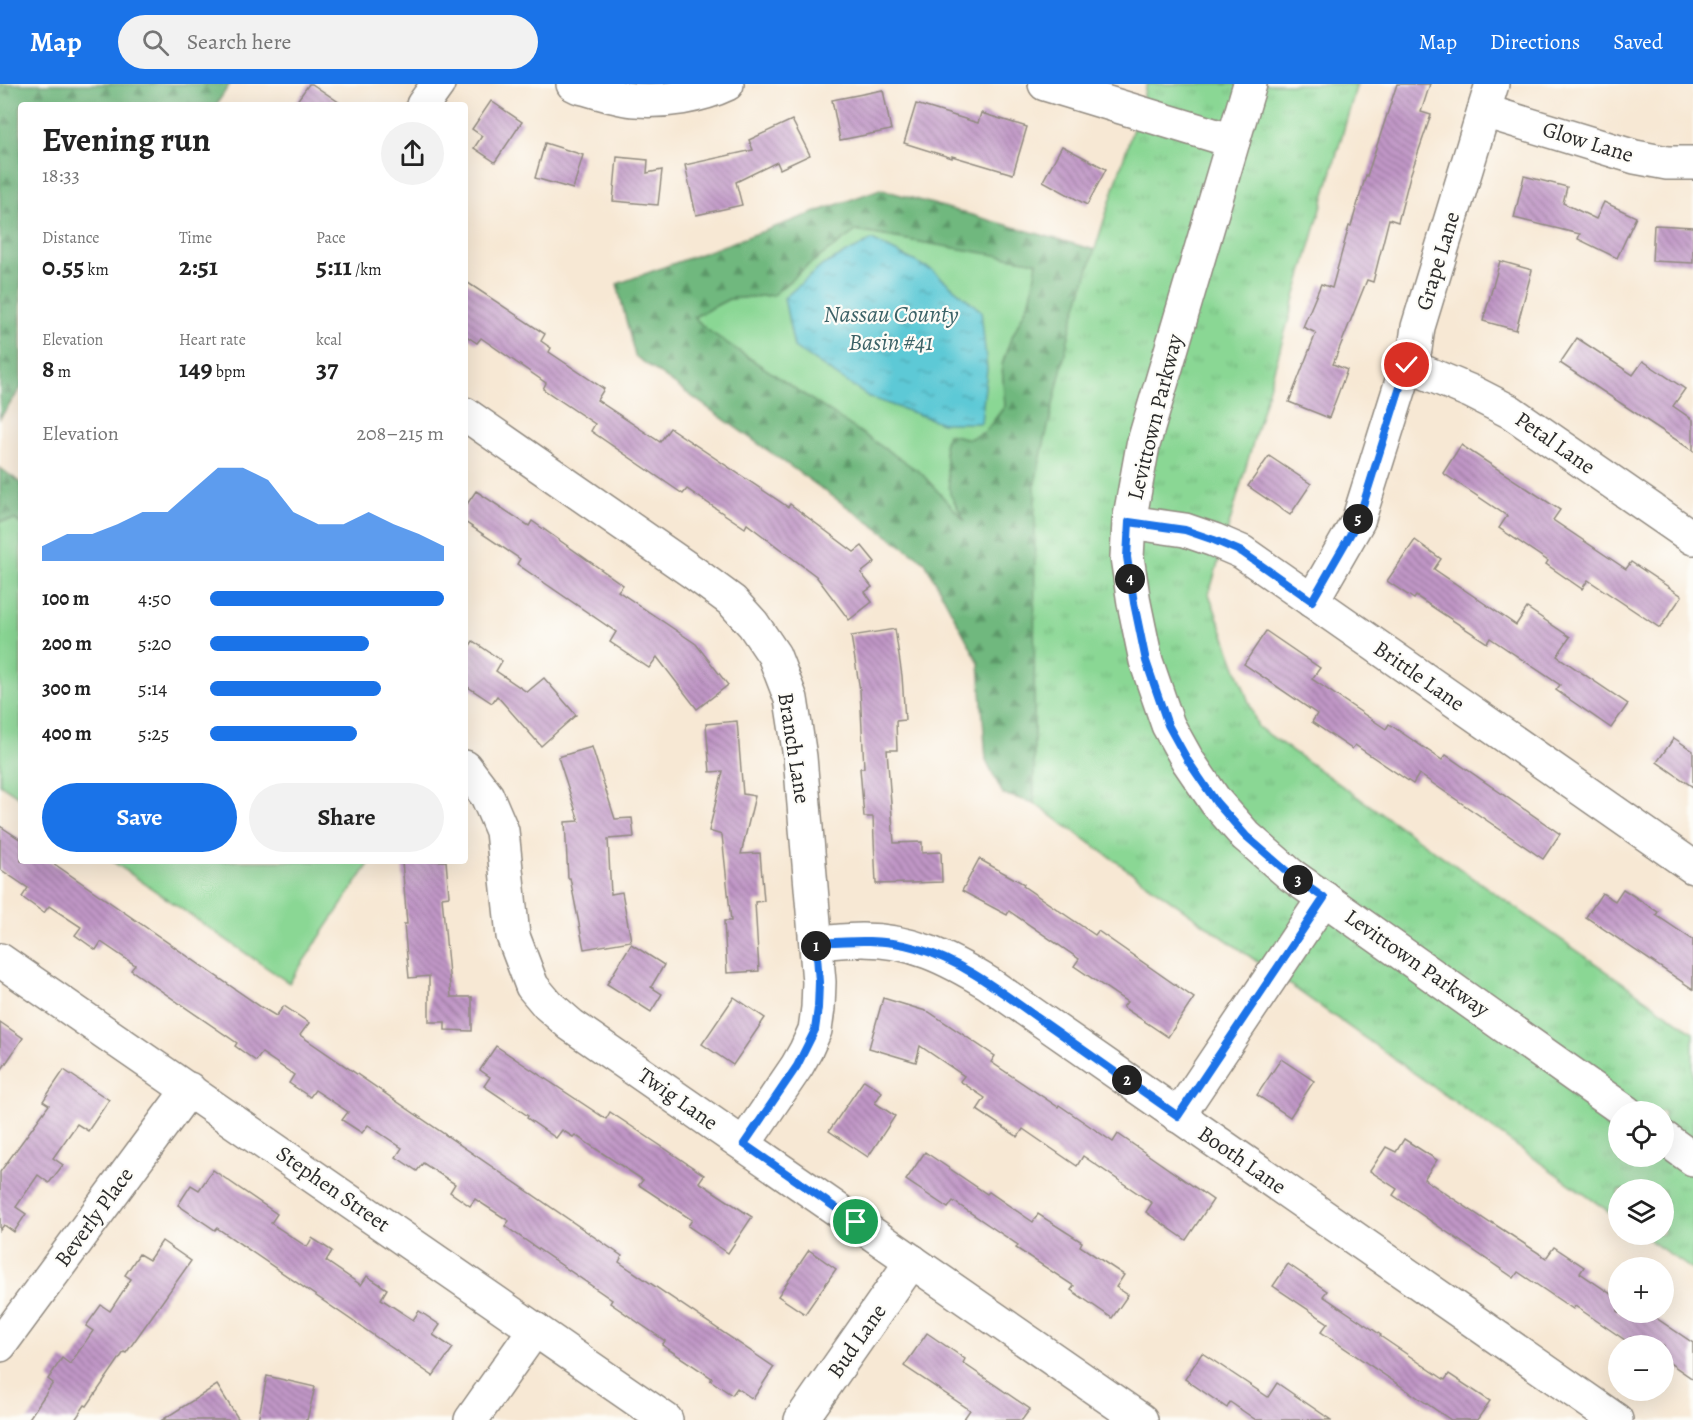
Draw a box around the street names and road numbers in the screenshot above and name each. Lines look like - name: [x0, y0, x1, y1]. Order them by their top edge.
- street label: Glow Lane: [1539, 114, 1637, 170]
- street label: Grape Lane: [1409, 208, 1467, 314]
- street label: Levittown Parkway: [1120, 331, 1190, 503]
- street label: Petal Lane: [1509, 404, 1601, 482]
- street label: Brittle Lane: [1367, 634, 1471, 718]
- street label: Branch Lane: [770, 690, 818, 806]
- street label: Levittown Parkway: [1339, 902, 1495, 1024]
- street label: Twig Lane: [632, 1061, 724, 1137]
- street label: Booth Lane: [1192, 1119, 1292, 1201]
- street label: Stephen Street: [270, 1139, 396, 1239]
- street label: Beverly Place: [48, 1161, 140, 1273]
- street label: Bud Lane: [820, 1298, 894, 1384]

